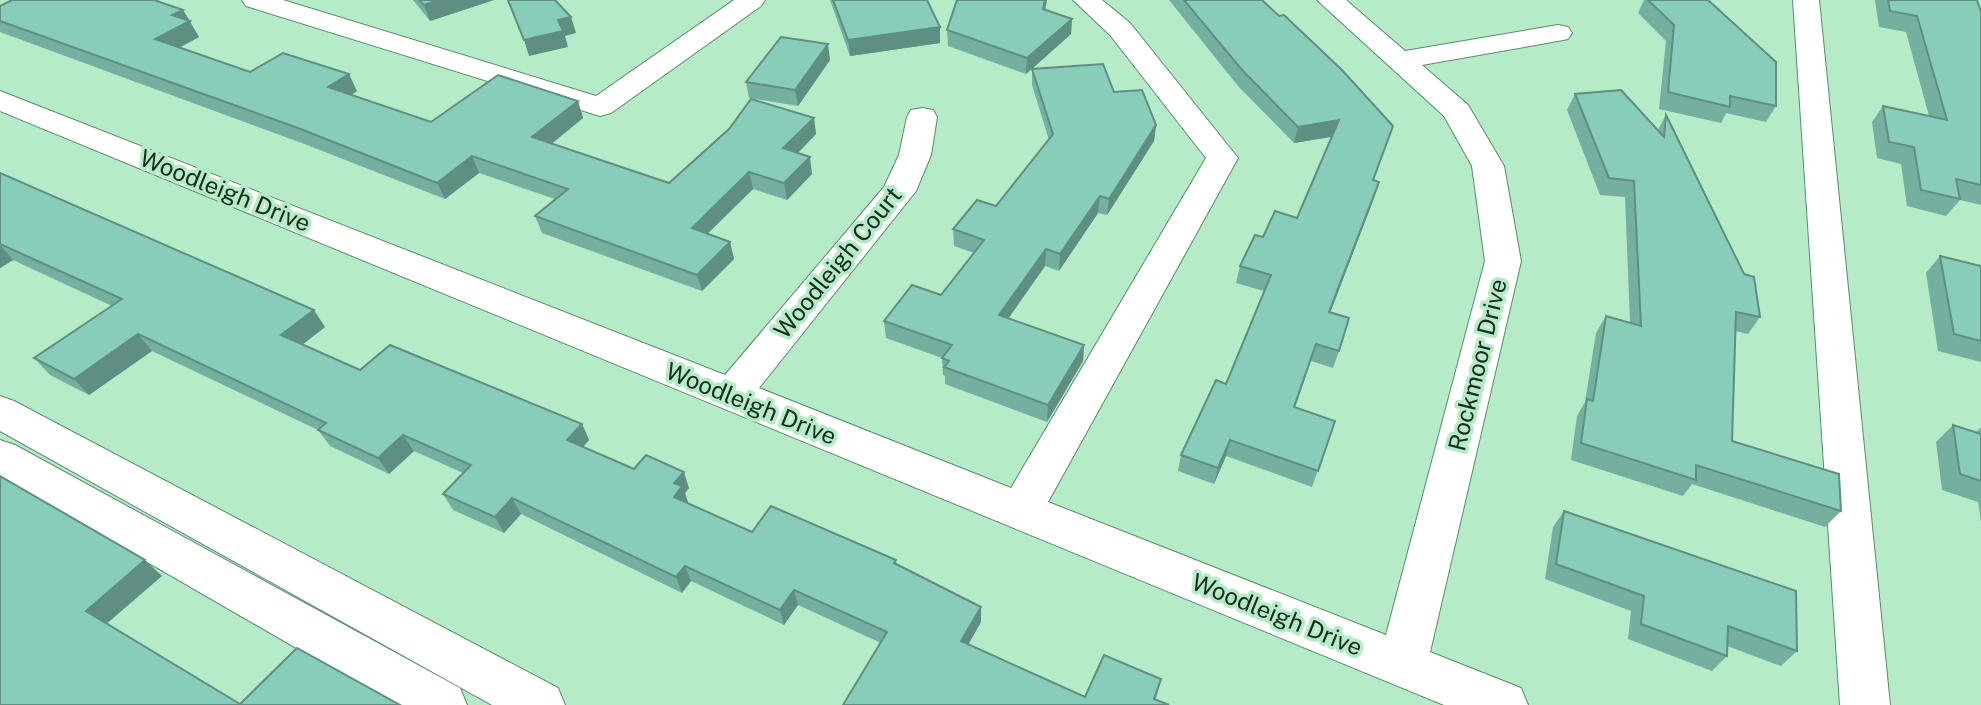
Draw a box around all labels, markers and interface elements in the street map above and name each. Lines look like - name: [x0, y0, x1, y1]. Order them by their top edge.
- street label: Woodleigh Drive: [136, 143, 315, 237]
- street label: Woodleigh Court: [768, 181, 907, 344]
- street label: Rockmoor Drive: [1442, 276, 1512, 454]
- street label: Woodleigh Drive: [662, 356, 841, 450]
- street label: Woodleigh Drive: [1188, 567, 1367, 661]

